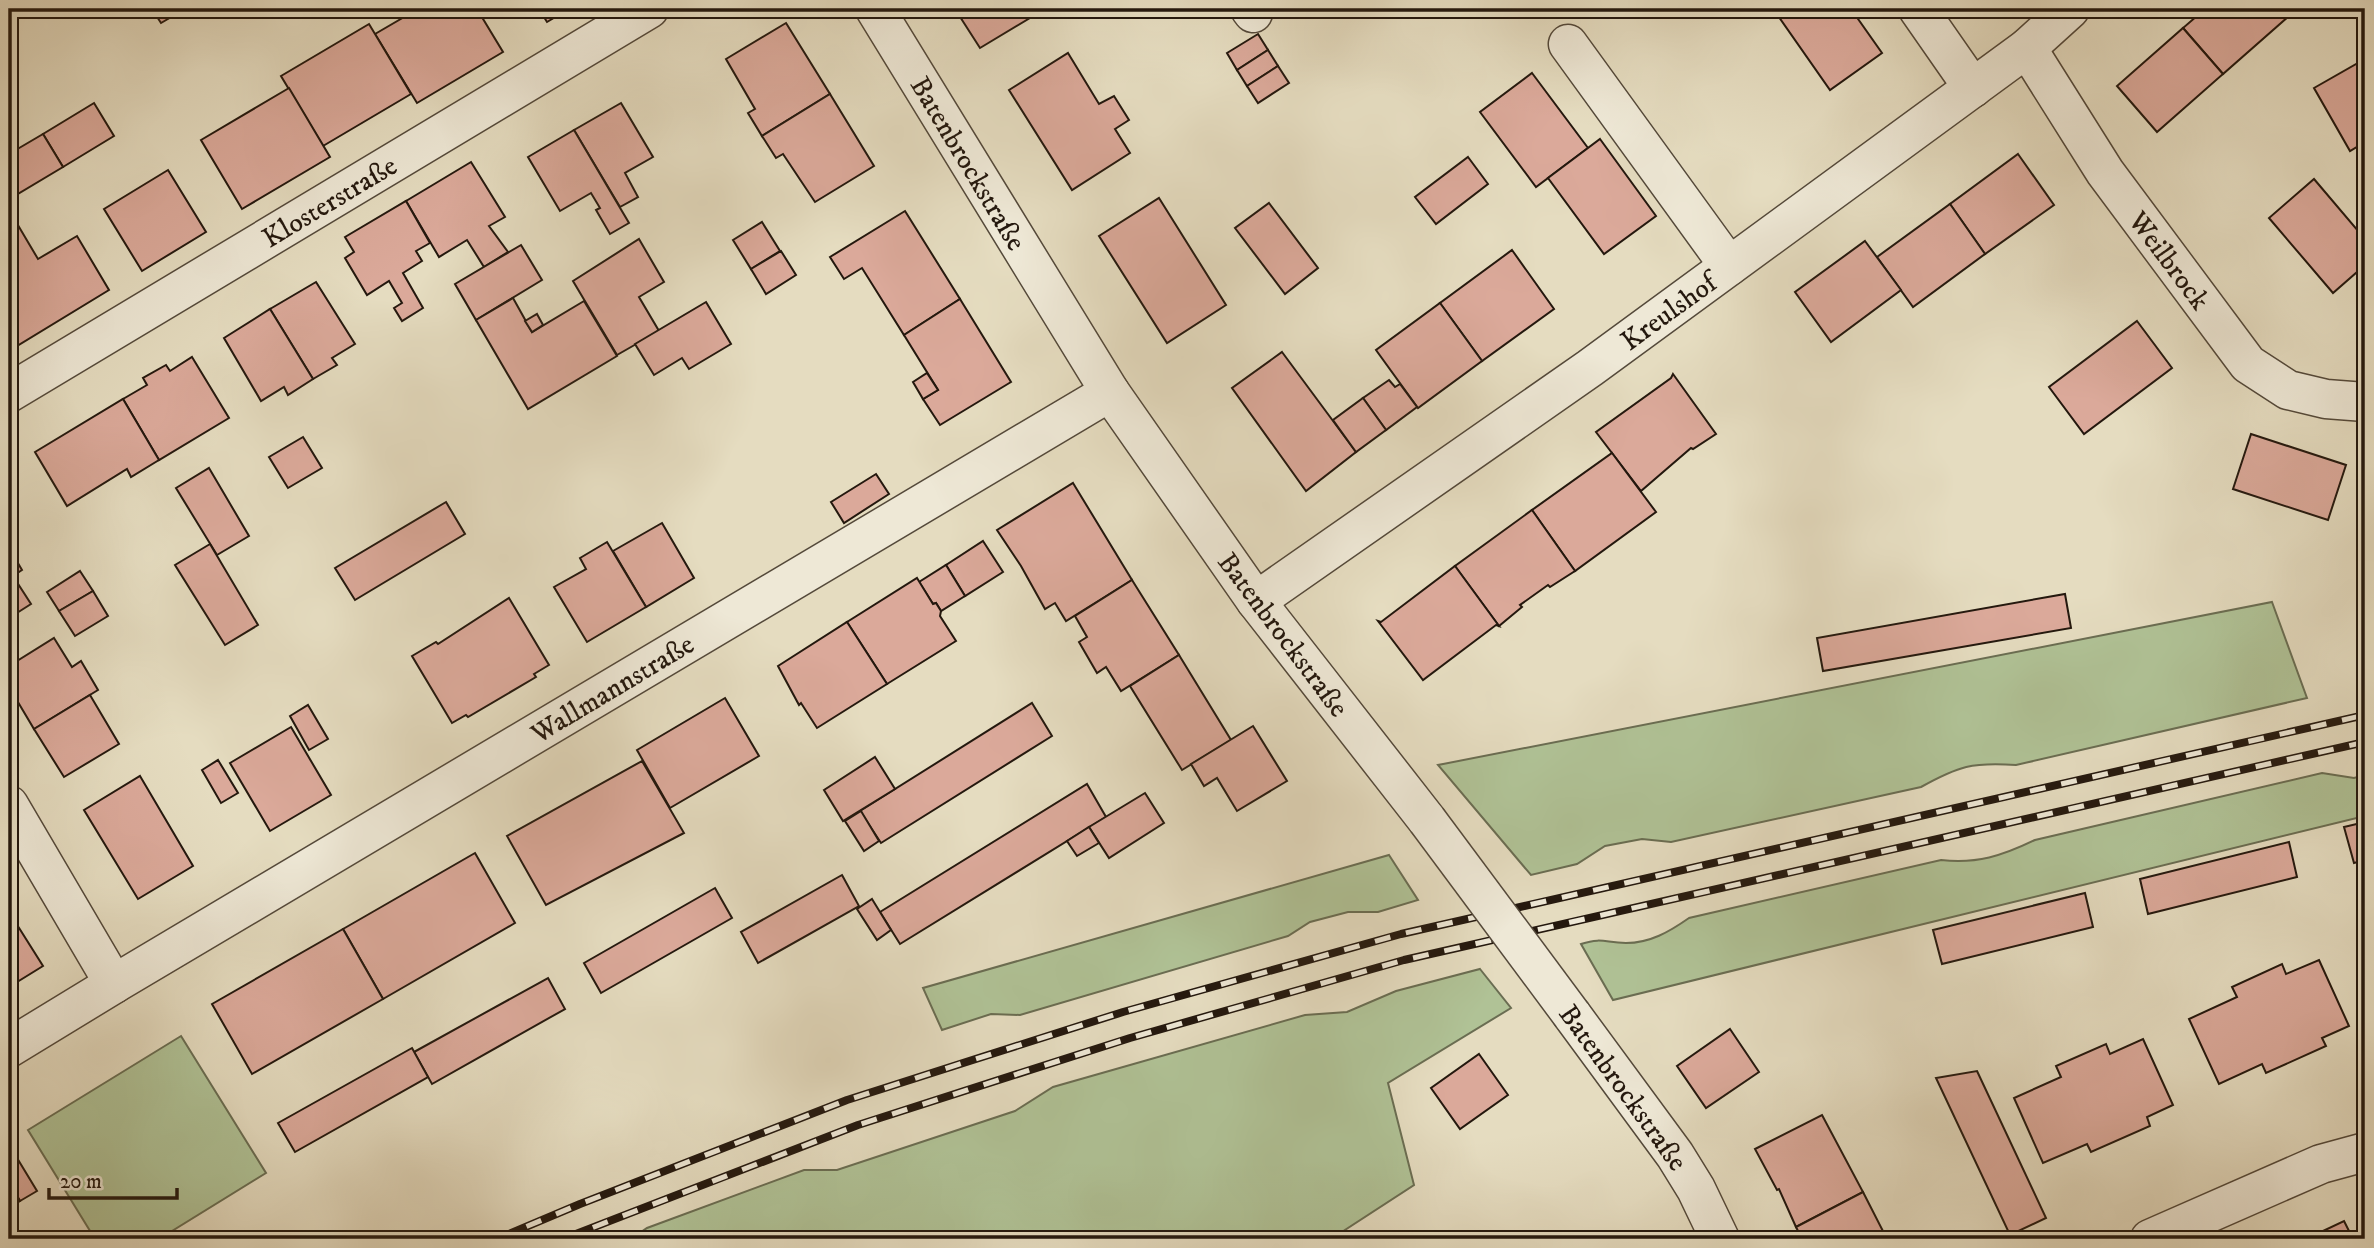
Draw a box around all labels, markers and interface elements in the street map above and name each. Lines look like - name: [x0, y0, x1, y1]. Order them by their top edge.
- street label: Batenbrockstraße: [902, 70, 1033, 257]
- street label: Klosterstraße: [256, 148, 404, 256]
- street label: Weilbrock: [2120, 204, 2217, 317]
- street label: Kreulshof: [1614, 263, 1727, 359]
- street label: Batenbrockstraße: [1210, 546, 1356, 724]
- street label: Wallmannstraße: [524, 627, 701, 752]
- street label: Batenbrockstraße: [1551, 998, 1695, 1178]
- scale bar: [49, 1157, 177, 1201]
- text: 20 m: [60, 1169, 102, 1195]

